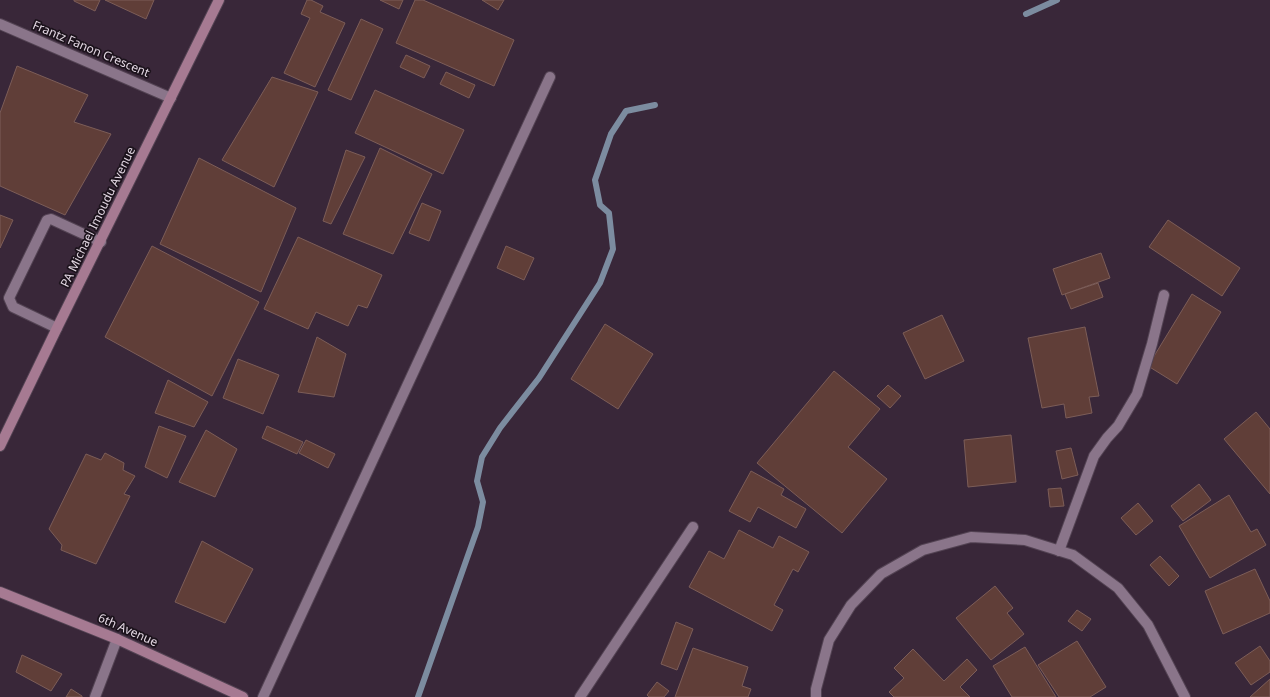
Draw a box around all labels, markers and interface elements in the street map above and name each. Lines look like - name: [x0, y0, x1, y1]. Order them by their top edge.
- street label: Frantz Fanon Crescent: [30, 16, 153, 81]
- street label: PA Michael Imoudu Avenue: [56, 143, 139, 290]
- street label: 6th Avenue: [96, 609, 161, 650]

